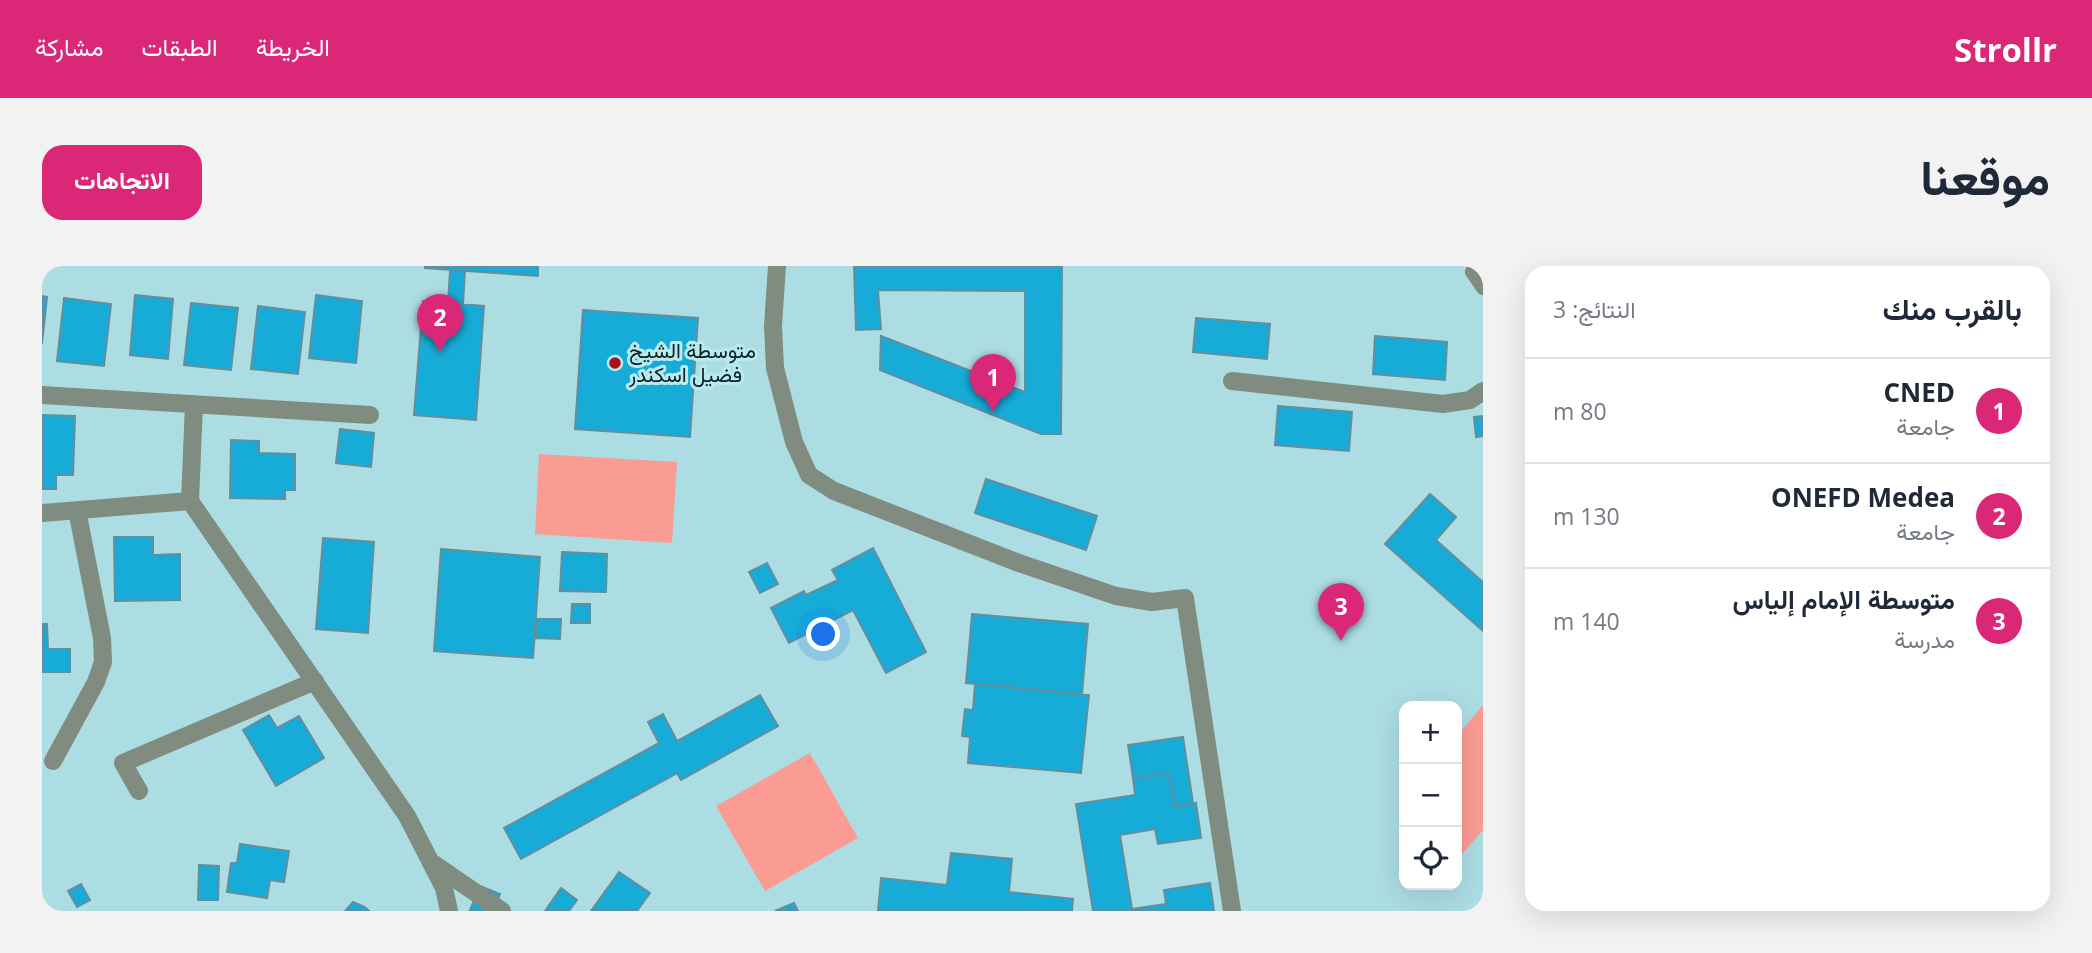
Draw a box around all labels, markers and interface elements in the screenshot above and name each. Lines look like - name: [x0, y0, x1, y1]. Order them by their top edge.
- text: Strollr: [1954, 27, 2057, 72]
- text: مشاركة: [35, 30, 103, 63]
- text: الطبقات: [141, 30, 218, 63]
- text: الخريطة: [256, 30, 330, 63]
- text: موقعنا: [1920, 143, 2050, 209]
- button: الاتجاهات: [42, 145, 202, 220]
- text: بالقرب منك: [1882, 288, 2022, 329]
- text: النتائج: 3: [1553, 293, 1636, 325]
- pin: 2: [417, 294, 463, 352]
- place label: متوسطة الشيخ فضيل اسكندر: [628, 336, 756, 388]
- pin: 1: [970, 354, 1016, 412]
- marker: متوسطة الشيخ فضيل اسكندر: [607, 355, 623, 371]
- text: CNED: [1883, 374, 1955, 410]
- text: 80 m: [1553, 395, 1607, 427]
- text: 1: [1992, 395, 2006, 427]
- text: جامعة: [1896, 410, 1955, 442]
- text: ONEFD Medea: [1771, 479, 1955, 515]
- text: 130 m: [1553, 500, 1620, 532]
- text: 2: [1992, 500, 2006, 532]
- text: جامعة: [1896, 515, 1955, 547]
- text: متوسطة الإمام إلياس: [1732, 581, 1955, 617]
- pin: 3: [1318, 583, 1364, 641]
- text: 140 m: [1553, 605, 1620, 637]
- text: 3: [1992, 605, 2006, 637]
- your location: [806, 617, 840, 651]
- text: مدرسة: [1894, 623, 1955, 655]
- map controls: [1399, 701, 1462, 890]
- button: +: [1399, 701, 1462, 764]
- button: −: [1399, 764, 1462, 827]
- button: locate: [1399, 827, 1462, 890]

